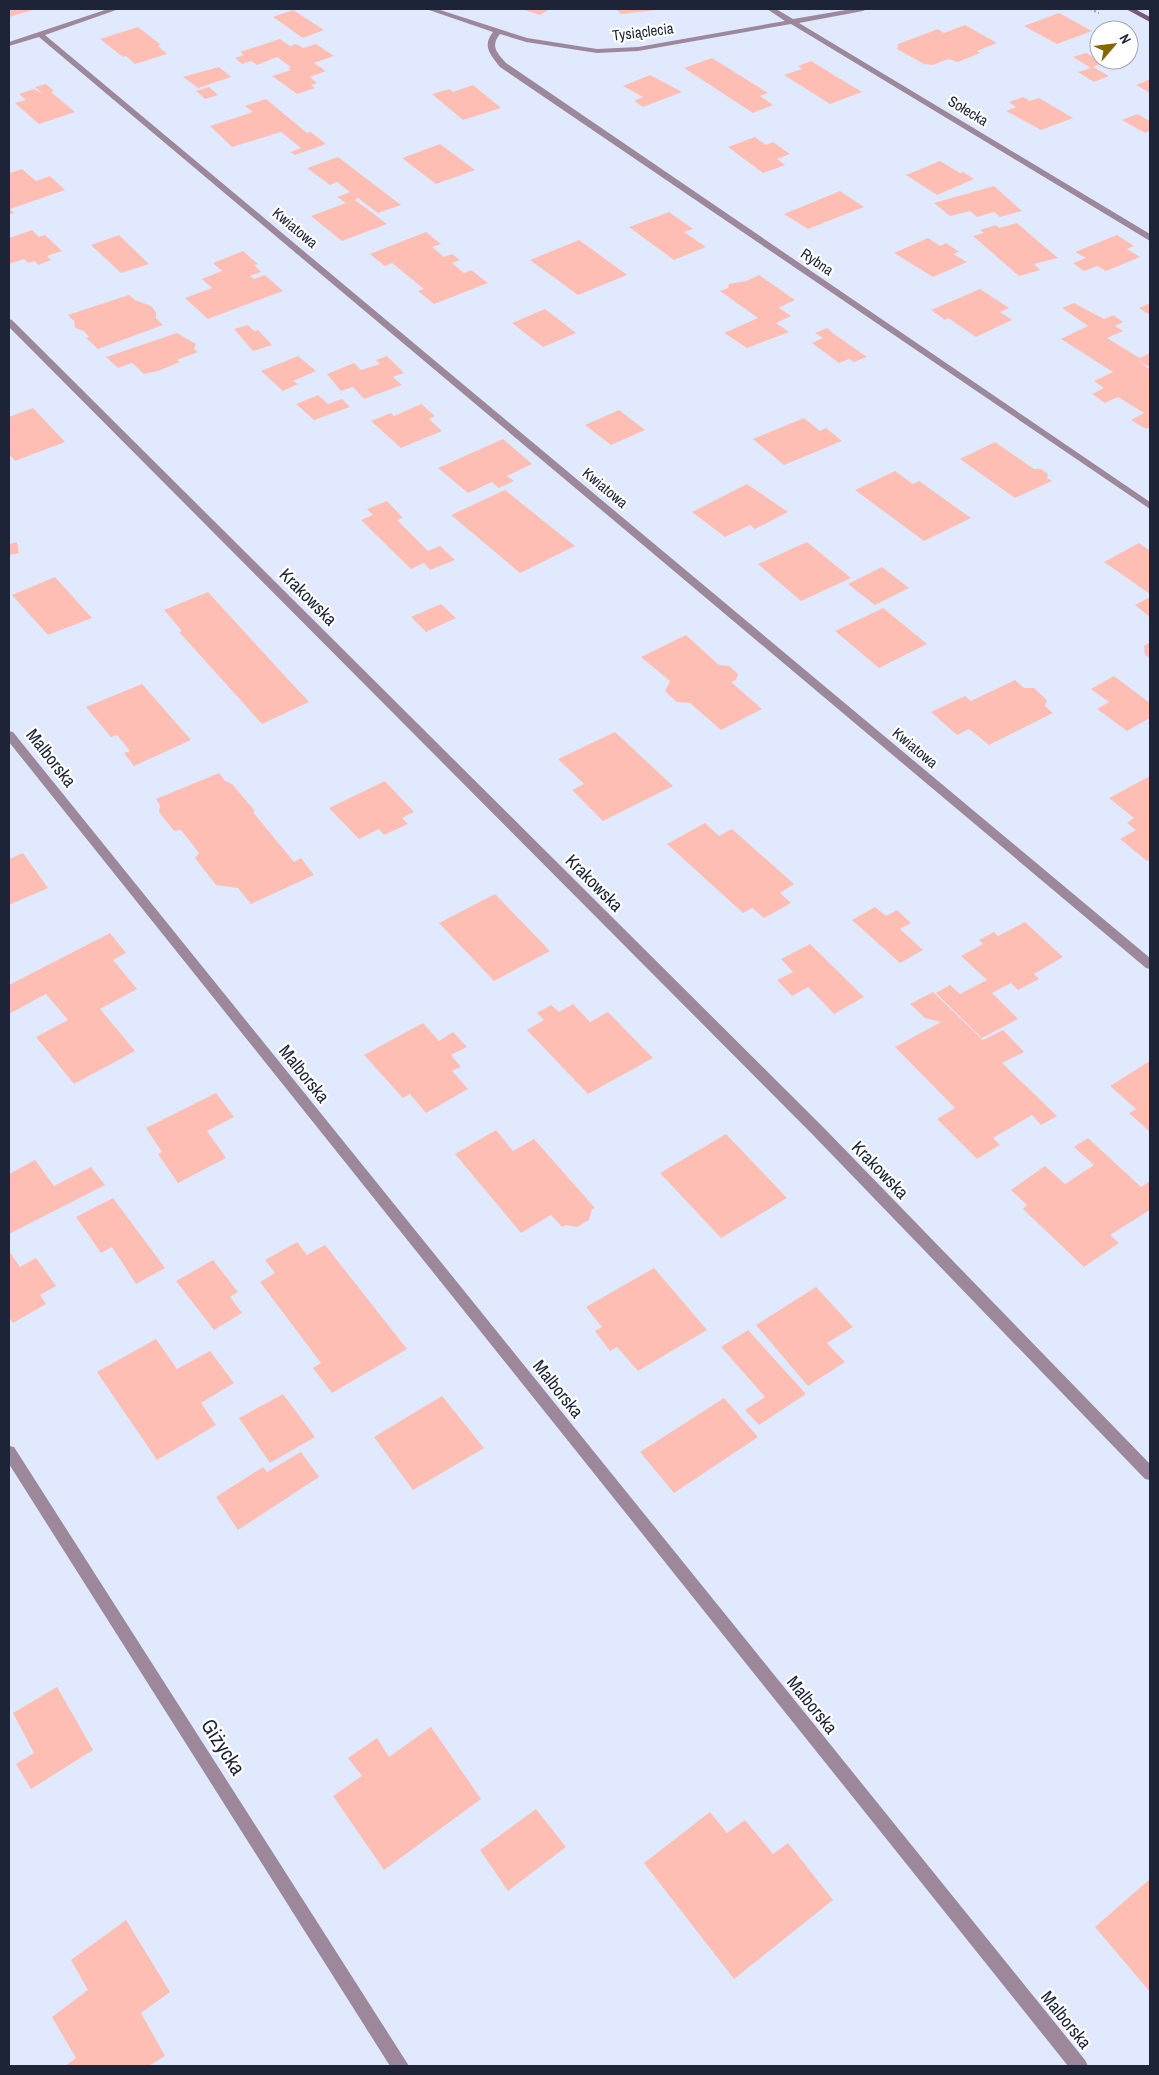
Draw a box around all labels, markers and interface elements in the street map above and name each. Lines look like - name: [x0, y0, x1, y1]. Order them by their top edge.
- street label: Tysiąclecia: [611, 17, 675, 46]
- north arrow: [1089, 20, 1139, 70]
- text: N: [1116, 31, 1135, 47]
- street label: Sołecka: [944, 90, 993, 131]
- street label: Kwiatowa: [268, 202, 323, 253]
- street label: Rybna: [797, 243, 838, 280]
- street label: Kwiatowa: [578, 462, 633, 513]
- street label: Krakowska: [274, 562, 343, 631]
- street label: Kwiatowa: [888, 722, 943, 773]
- street label: Malborska: [21, 723, 82, 792]
- street label: Krakowska: [560, 848, 629, 917]
- street label: Malborska: [273, 1039, 336, 1108]
- street label: Krakowska: [846, 1135, 914, 1204]
- street label: Malborska: [527, 1354, 590, 1423]
- street label: Malborska: [781, 1670, 844, 1739]
- street label: Giżycka: [194, 1713, 253, 1781]
- street label: Malborska: [1035, 1985, 1098, 2054]

